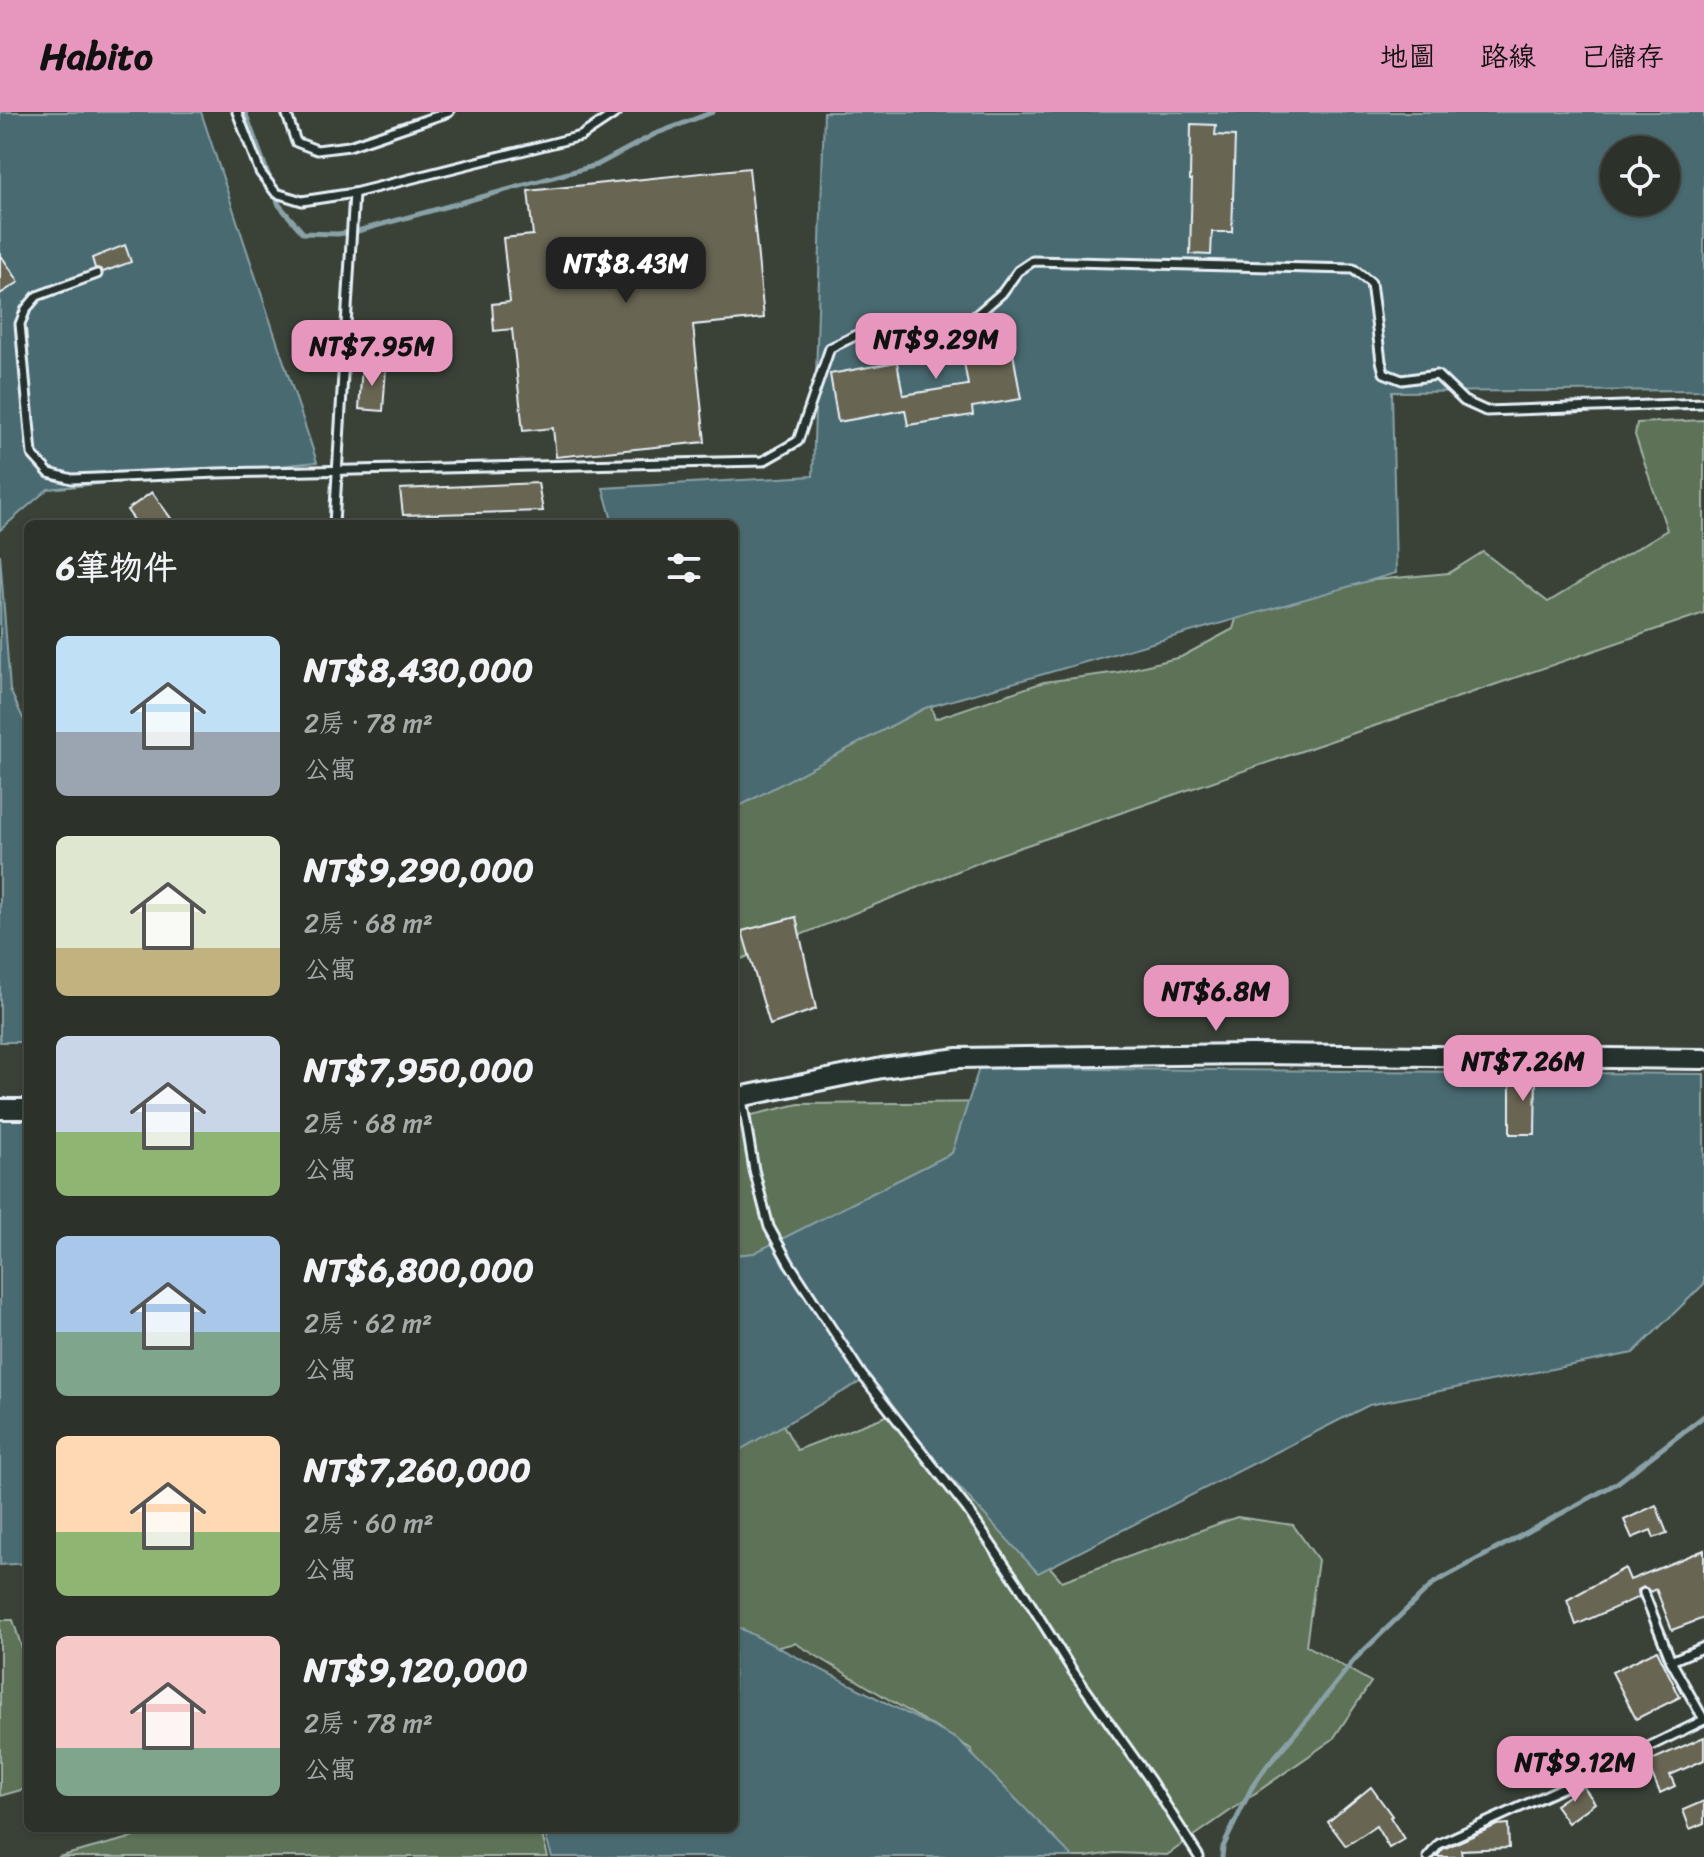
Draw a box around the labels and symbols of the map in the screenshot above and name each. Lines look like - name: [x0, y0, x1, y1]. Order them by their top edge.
- pin: NT$8.43M: [543, 237, 709, 305]
- pin: NT$9.29M: [853, 313, 1019, 381]
- pin: NT$7.95M: [289, 320, 455, 388]
- pin: NT$6.8M: [1142, 965, 1290, 1033]
- pin: NT$7.26M: [1440, 1035, 1606, 1103]
- pin: NT$9.12M: [1492, 1736, 1658, 1804]

